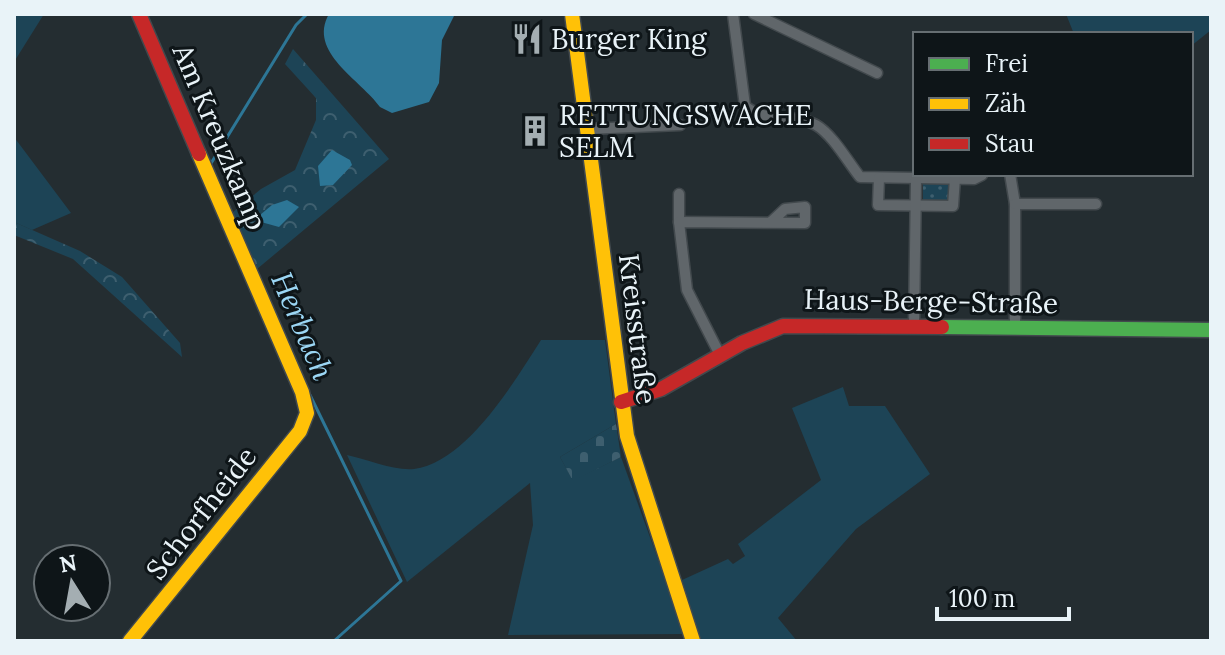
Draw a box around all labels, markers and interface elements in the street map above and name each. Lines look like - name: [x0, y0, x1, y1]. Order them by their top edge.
- place label: Burger King: [551, 21, 707, 57]
- restaurant icon: Burger King: [510, 22, 544, 56]
- legend: [913, 32, 1193, 176]
- street label: Am Kreuzkamp: [164, 38, 275, 235]
- text: Frei: [985, 48, 1028, 79]
- text: Zäh: [985, 88, 1026, 119]
- place label: RETTUNGSWACHE SELM: [559, 97, 812, 165]
- building icon: RETTUNGSWACHE SELM: [518, 114, 552, 148]
- text: Stau: [985, 128, 1034, 159]
- street label: Kreisstraße: [611, 252, 665, 406]
- water label: Herbach: [263, 266, 343, 385]
- street label: Haus-Berge-Straße: [803, 281, 1059, 321]
- street label: Schorfheide: [138, 439, 264, 587]
- north arrow: [32, 543, 112, 623]
- text: N: [57, 548, 79, 579]
- scale bar: [937, 571, 1069, 621]
- text: 100 m: [949, 583, 1015, 614]

